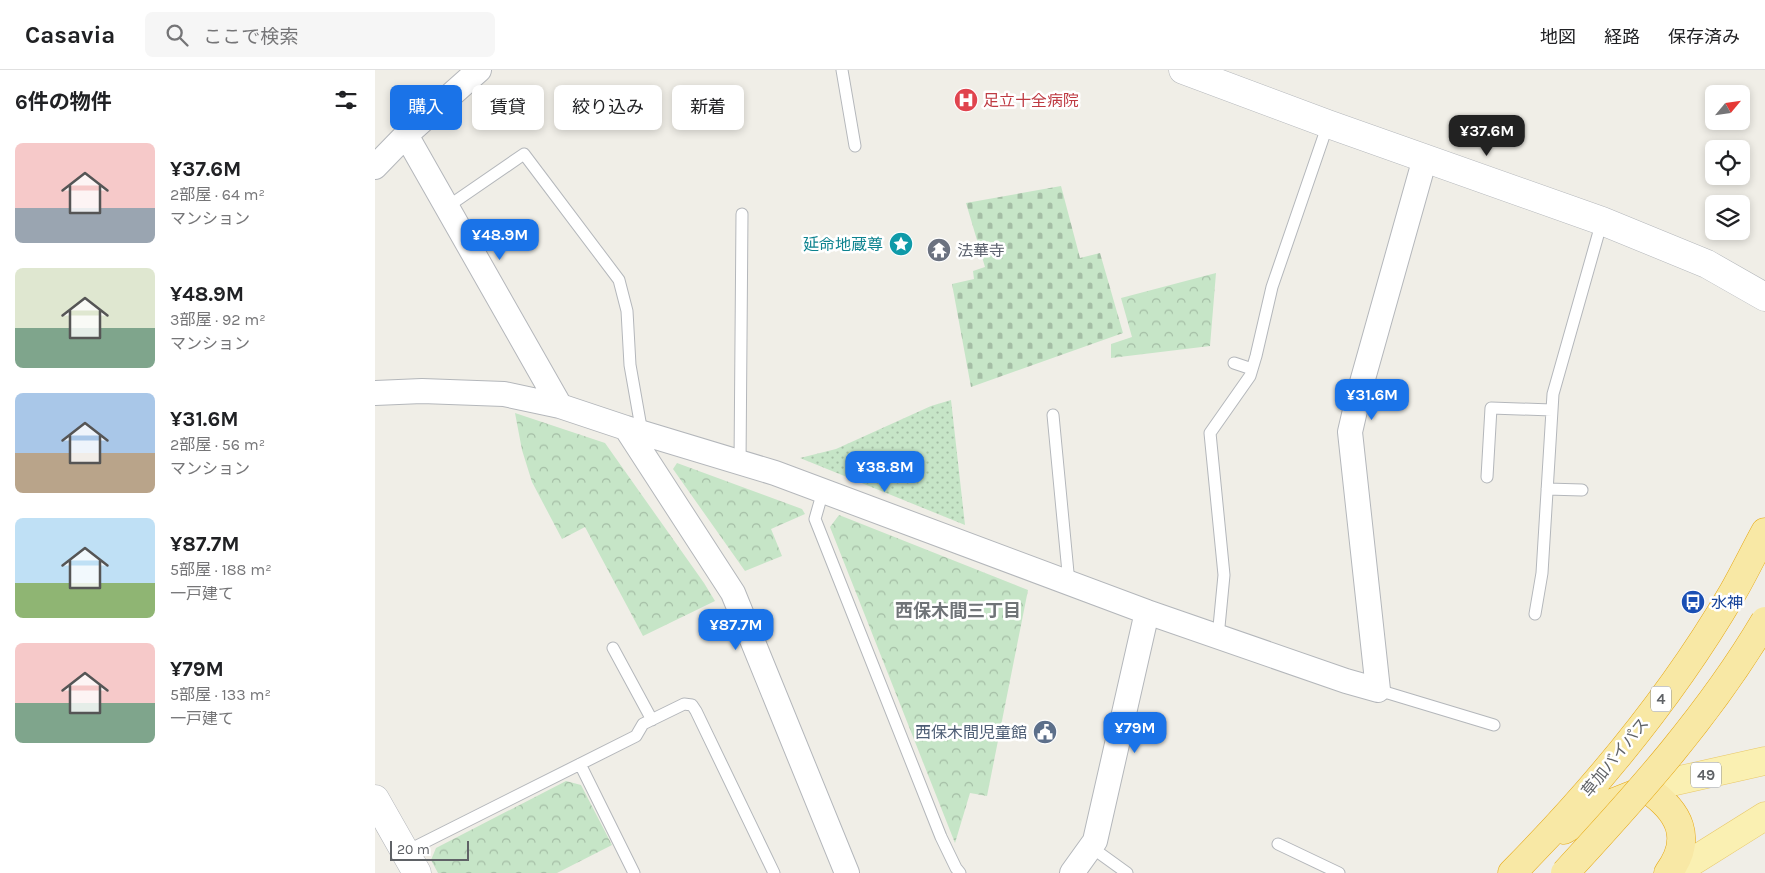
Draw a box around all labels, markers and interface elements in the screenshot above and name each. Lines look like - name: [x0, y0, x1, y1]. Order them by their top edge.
- search box: [145, 12, 495, 57]
- text: Casavia: [25, 21, 115, 49]
- icon: search: [163, 21, 191, 49]
- text: ここで検索: [203, 26, 298, 48]
- text: 地図: [1540, 26, 1576, 48]
- text: 経路: [1604, 26, 1640, 48]
- text: 保存済み: [1668, 26, 1740, 48]
- chip: 購入: [390, 85, 462, 130]
- chip: 賃貸: [472, 85, 544, 130]
- chip: 絞り込み: [554, 85, 662, 130]
- chip: 新着: [672, 85, 744, 130]
- north arrow: [1705, 85, 1750, 130]
- map controls: [1705, 85, 1750, 240]
- icon: filters: [332, 86, 360, 114]
- hospital icon: 足立十全病院: [953, 87, 979, 113]
- text: 6件の物件: [15, 90, 112, 114]
- place label: 足立十全病院: [983, 91, 1079, 110]
- pin: ¥37.6M: [1446, 114, 1528, 157]
- text: ¥37.6M: [1460, 121, 1514, 140]
- button: locate: [1705, 140, 1750, 185]
- text: ¥37.6M: [170, 157, 241, 181]
- icon: home: [55, 163, 115, 223]
- text: 2部屋 · 64 m²: [170, 185, 265, 204]
- button: layers: [1705, 195, 1750, 240]
- text: マンション: [170, 209, 250, 228]
- pin: ¥48.9M: [459, 218, 541, 261]
- text: ¥48.9M: [472, 225, 528, 244]
- place icon: 延命地蔵尊: [888, 231, 914, 257]
- place label: 延命地蔵尊: [803, 235, 883, 254]
- temple icon: 法華寺: [926, 237, 952, 263]
- place label: 法華寺: [957, 241, 1005, 260]
- text: ¥48.9M: [170, 282, 244, 306]
- icon: home: [55, 288, 115, 348]
- text: 3部屋 · 92 m²: [170, 310, 266, 329]
- text: マンション: [170, 334, 250, 353]
- pin: ¥31.6M: [1331, 378, 1413, 421]
- text: ¥31.6M: [1346, 385, 1398, 404]
- text: ¥31.6M: [170, 407, 239, 431]
- icon: home: [55, 413, 115, 473]
- text: 2部屋 · 56 m²: [170, 435, 265, 454]
- pin: ¥38.8M: [844, 450, 926, 493]
- text: ¥38.8M: [856, 457, 914, 476]
- text: マンション: [170, 459, 250, 478]
- text: ¥87.7M: [170, 532, 240, 556]
- icon: home: [55, 538, 115, 598]
- text: 5部屋 · 188 m²: [170, 560, 272, 579]
- text: 一戸建て: [170, 584, 234, 603]
- bus stop icon: 水神: [1680, 589, 1706, 615]
- place label: 水神: [1711, 593, 1743, 612]
- district label: 西保木間三丁目: [895, 600, 1021, 622]
- pin: ¥87.7M: [695, 608, 777, 651]
- text: ¥87.7M: [709, 615, 763, 634]
- text: ¥79M: [170, 657, 224, 681]
- icon: home: [55, 663, 115, 723]
- text: 5部屋 · 133 m²: [170, 685, 271, 704]
- road number: 4: [1651, 686, 1671, 712]
- text: 一戸建て: [170, 709, 234, 728]
- pin: ¥79M: [1105, 712, 1165, 754]
- street label: 草加バイパス: [1578, 714, 1652, 800]
- text: ¥79M: [1114, 718, 1156, 737]
- public building icon: 西保木間児童館: [1032, 719, 1058, 745]
- place label: 西保木間児童館: [915, 723, 1027, 742]
- road number: 49: [1691, 762, 1721, 788]
- scale bar: [390, 838, 469, 861]
- text: 20 m: [397, 841, 430, 858]

